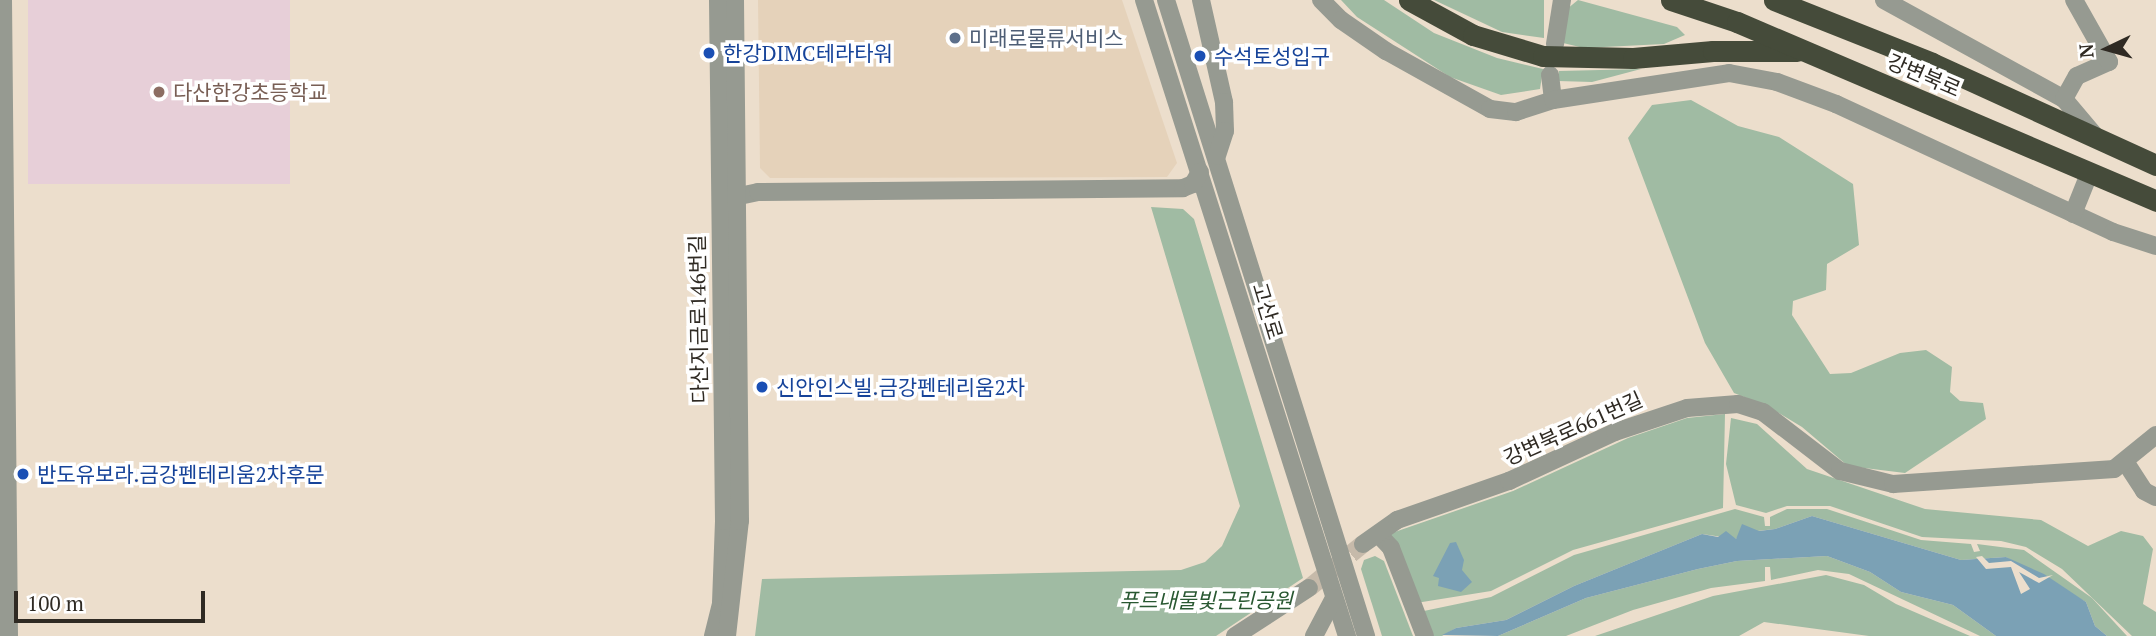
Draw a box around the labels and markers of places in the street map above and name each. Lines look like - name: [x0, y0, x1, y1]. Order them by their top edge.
- place label: 미래로물류서비스: [969, 25, 1124, 51]
- marker: 미래로물류서비스: [947, 30, 963, 46]
- place label: 한강DIMC테라타워: [723, 40, 893, 66]
- place label: 수석토성입구: [1214, 43, 1330, 69]
- marker: 한강DIMC테라타워: [701, 45, 717, 61]
- marker: 수석토성입구: [1192, 48, 1208, 64]
- place label: 다산한강초등학교: [173, 79, 328, 105]
- marker: 다산한강초등학교: [151, 84, 167, 100]
- place label: 신안인스빌.금강펜테리움2차: [776, 374, 1025, 400]
- marker: 신안인스빌.금강펜테리움2차: [754, 379, 770, 395]
- place label: 반도유보라.금강펜테리움2차후문: [37, 461, 325, 487]
- marker: 반도유보라.금강펜테리움2차후문: [15, 466, 31, 482]

